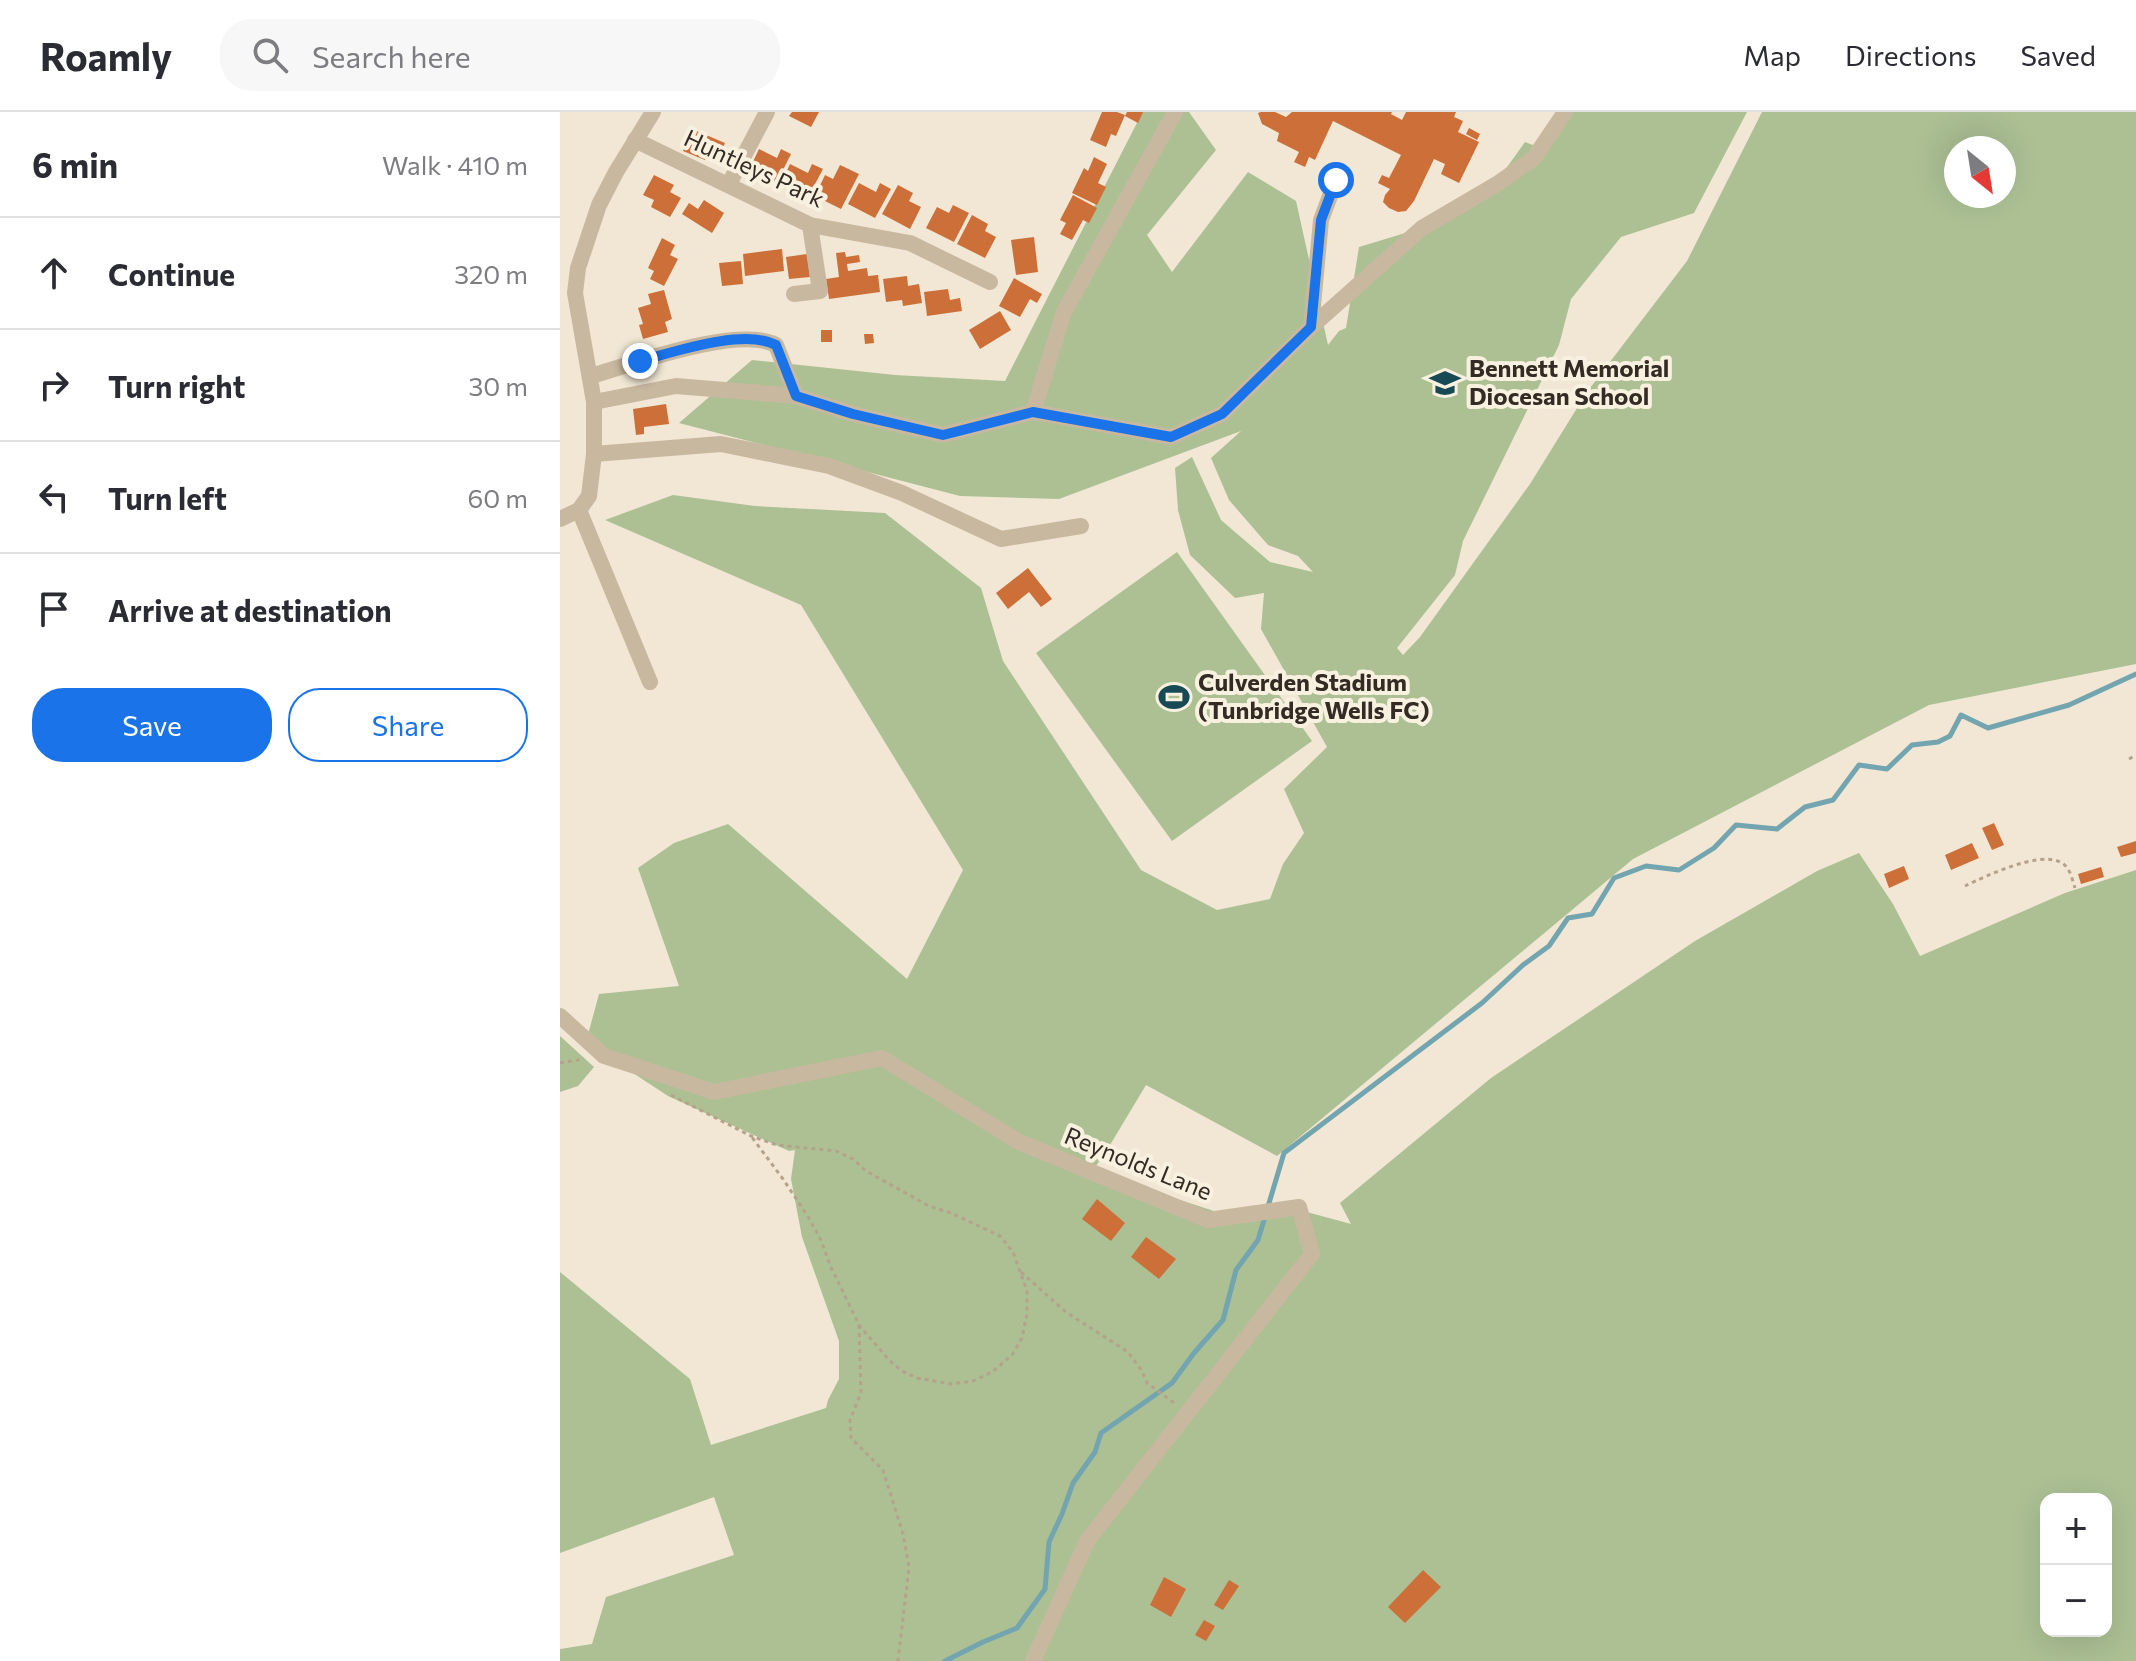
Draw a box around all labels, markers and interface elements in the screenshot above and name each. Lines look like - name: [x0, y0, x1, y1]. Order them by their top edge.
- search box: [220, 19, 780, 91]
- text: Roamly: [40, 32, 172, 79]
- icon: search: [248, 33, 292, 77]
- text: Search here: [312, 37, 471, 74]
- text: Map: [1743, 38, 1801, 72]
- text: Directions: [1845, 38, 1976, 72]
- text: Saved: [2020, 38, 2096, 72]
- street label: Huntleys Park: [680, 122, 829, 213]
- north arrow: [1944, 136, 2016, 208]
- text: 6 min: [32, 143, 118, 185]
- text: Walk · 410 m: [382, 149, 528, 180]
- route start: [1318, 162, 1354, 198]
- icon: ahead: [32, 251, 76, 295]
- text: Continue: [108, 255, 235, 292]
- text: 320 m: [454, 258, 528, 289]
- route end: [622, 343, 658, 379]
- place label: Bennett Memorial Diocesan School: [1469, 353, 1669, 410]
- icon: right: [32, 363, 76, 407]
- school or university icon: Bennett Memorial Diocesan School: [1428, 366, 1462, 400]
- text: Turn right: [108, 367, 245, 404]
- text: 30 m: [469, 370, 528, 401]
- icon: left: [32, 475, 76, 519]
- text: Turn left: [108, 479, 227, 516]
- text: 60 m: [468, 482, 528, 513]
- icon: arrive: [32, 587, 76, 631]
- text: Arrive at destination: [108, 591, 392, 628]
- place label: Culverden Stadium (Tunbridge Wells FC): [1198, 667, 1430, 724]
- sports icon: Culverden Stadium (Tunbridge Wells FC): [1157, 680, 1191, 714]
- button: Save: [32, 688, 272, 762]
- button: Share: [288, 688, 528, 762]
- street label: Reynolds Lane: [1061, 1120, 1216, 1205]
- map controls: [2040, 1493, 2112, 1637]
- button: +: [2040, 1493, 2112, 1565]
- button: −: [2040, 1565, 2112, 1637]

